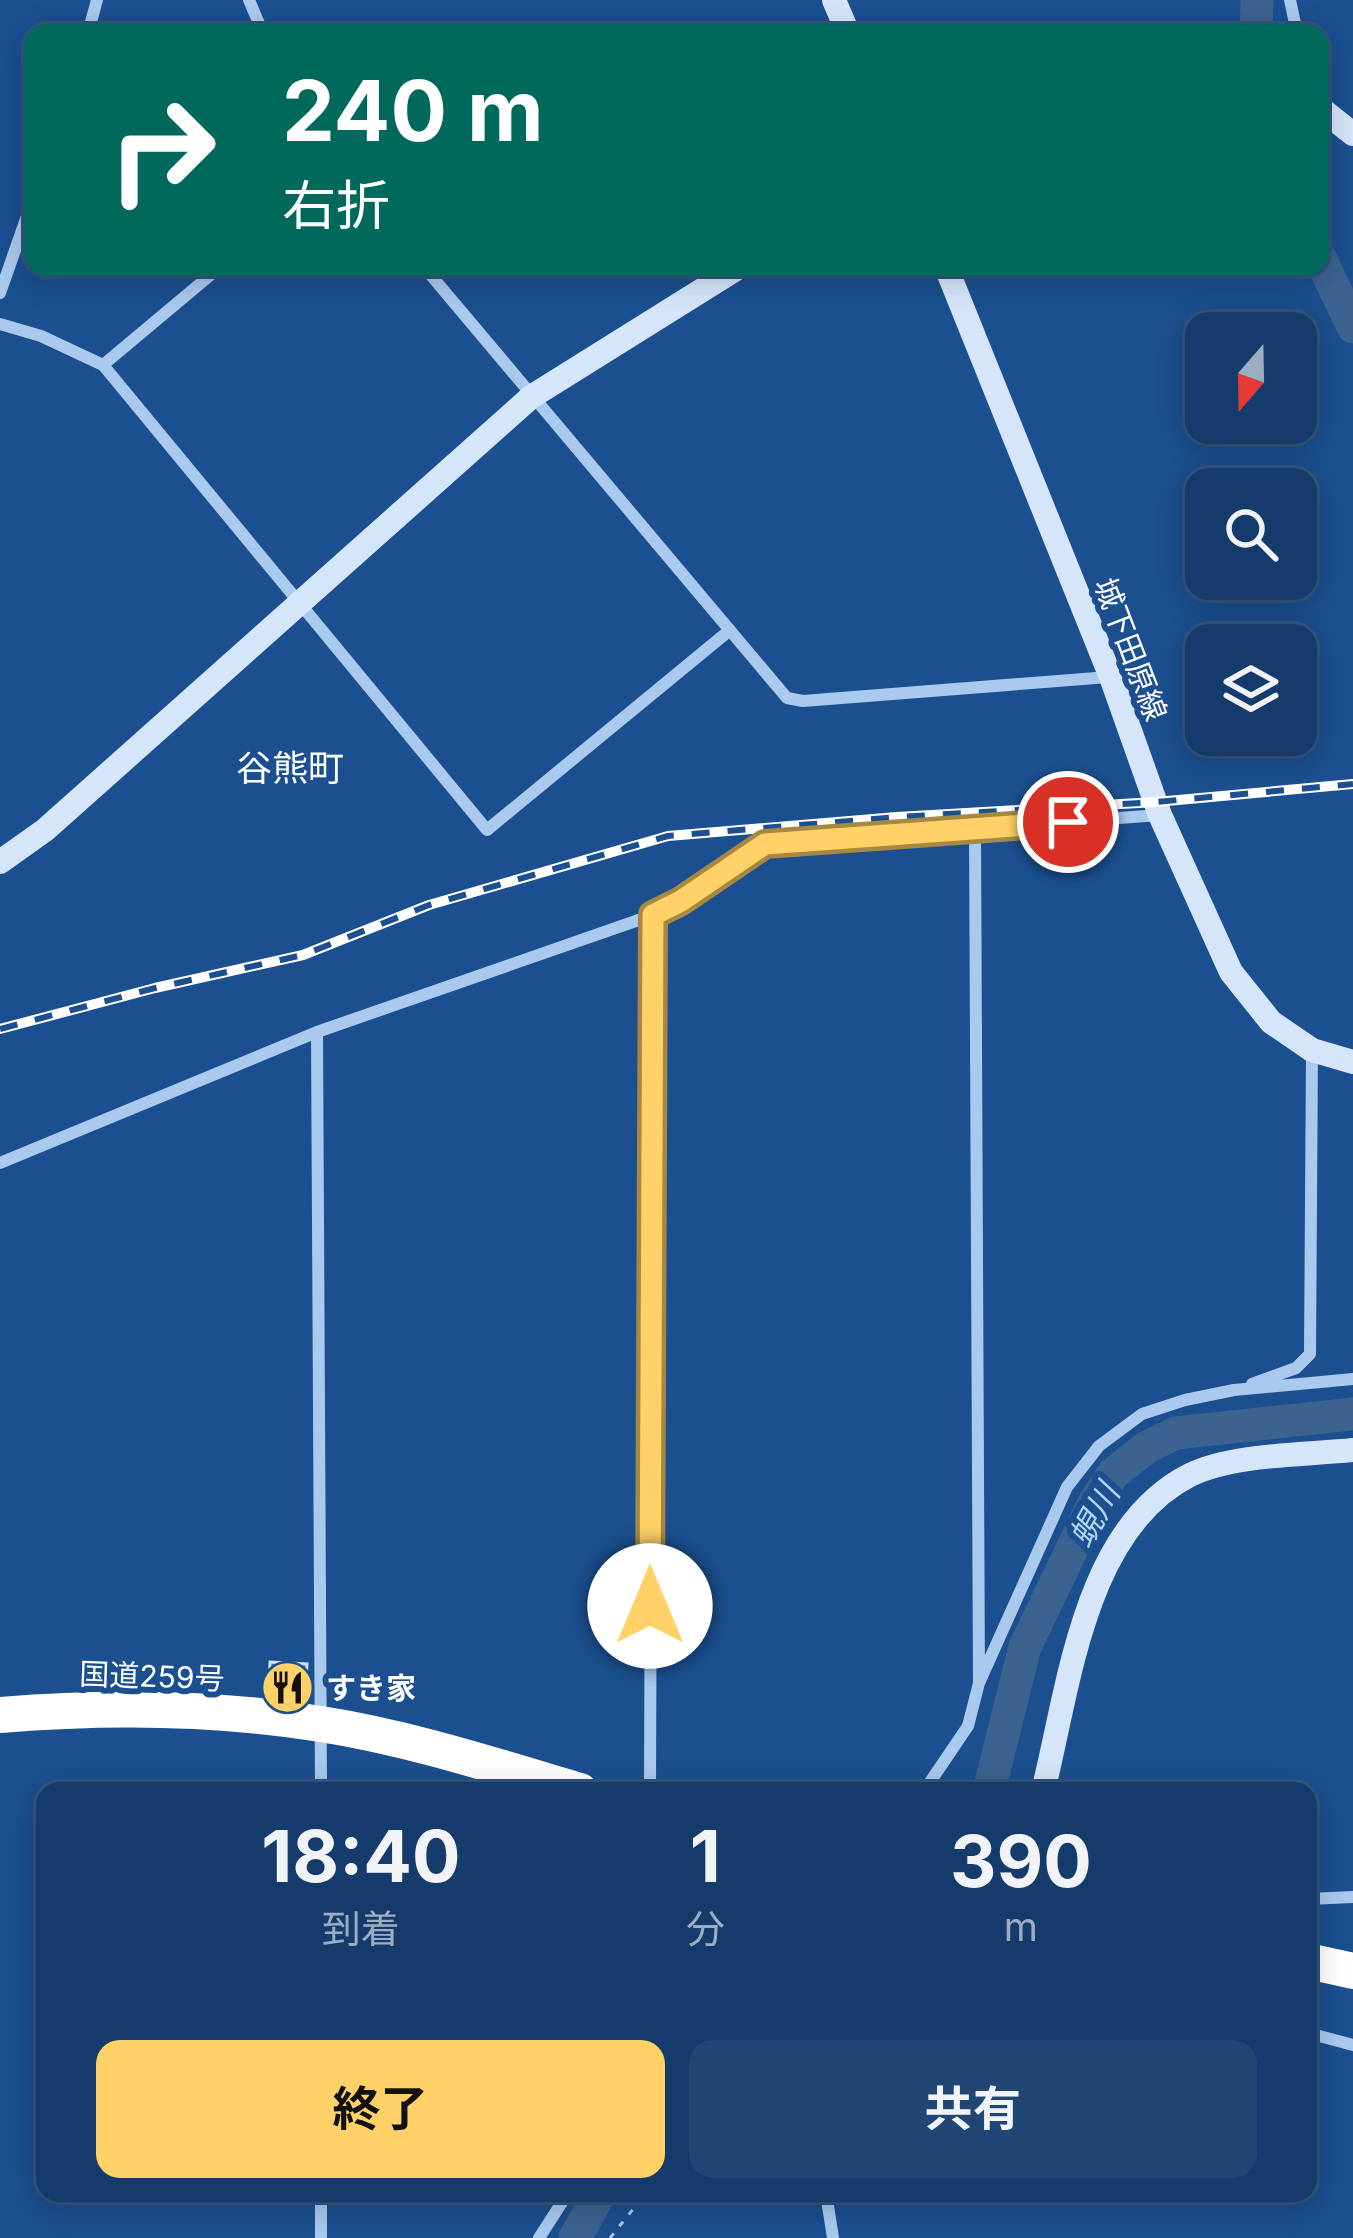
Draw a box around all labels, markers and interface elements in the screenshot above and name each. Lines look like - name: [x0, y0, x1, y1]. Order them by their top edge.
- text: 240 m: [282, 60, 544, 161]
- icon: right: [84, 72, 240, 228]
- text: 右折: [282, 173, 390, 238]
- north arrow: [1185, 312, 1317, 444]
- map controls: [1185, 312, 1317, 756]
- button: search: [1185, 468, 1317, 600]
- street label: 城下田原線: [1087, 573, 1175, 725]
- button: layers: [1185, 624, 1317, 756]
- district label: 谷熊町: [236, 746, 344, 790]
- pin: [1017, 771, 1119, 873]
- icon: arrive: [1035, 789, 1101, 855]
- water label: 蜆川: [1061, 1474, 1129, 1554]
- position arrow: [587, 1543, 713, 1669]
- street label: 国道259号: [79, 1655, 225, 1697]
- restaurant icon: すき家: [259, 1660, 315, 1716]
- place label: すき家: [326, 1670, 416, 1706]
- text: 18:40: [261, 1812, 460, 1899]
- text: 1: [690, 1812, 721, 1899]
- text: 390: [950, 1817, 1092, 1904]
- text: m: [1004, 1903, 1038, 1950]
- text: 到着: [322, 1905, 400, 1952]
- text: 分: [686, 1905, 725, 1952]
- button: 終了: [96, 2040, 665, 2178]
- button: 共有: [689, 2040, 1257, 2178]

